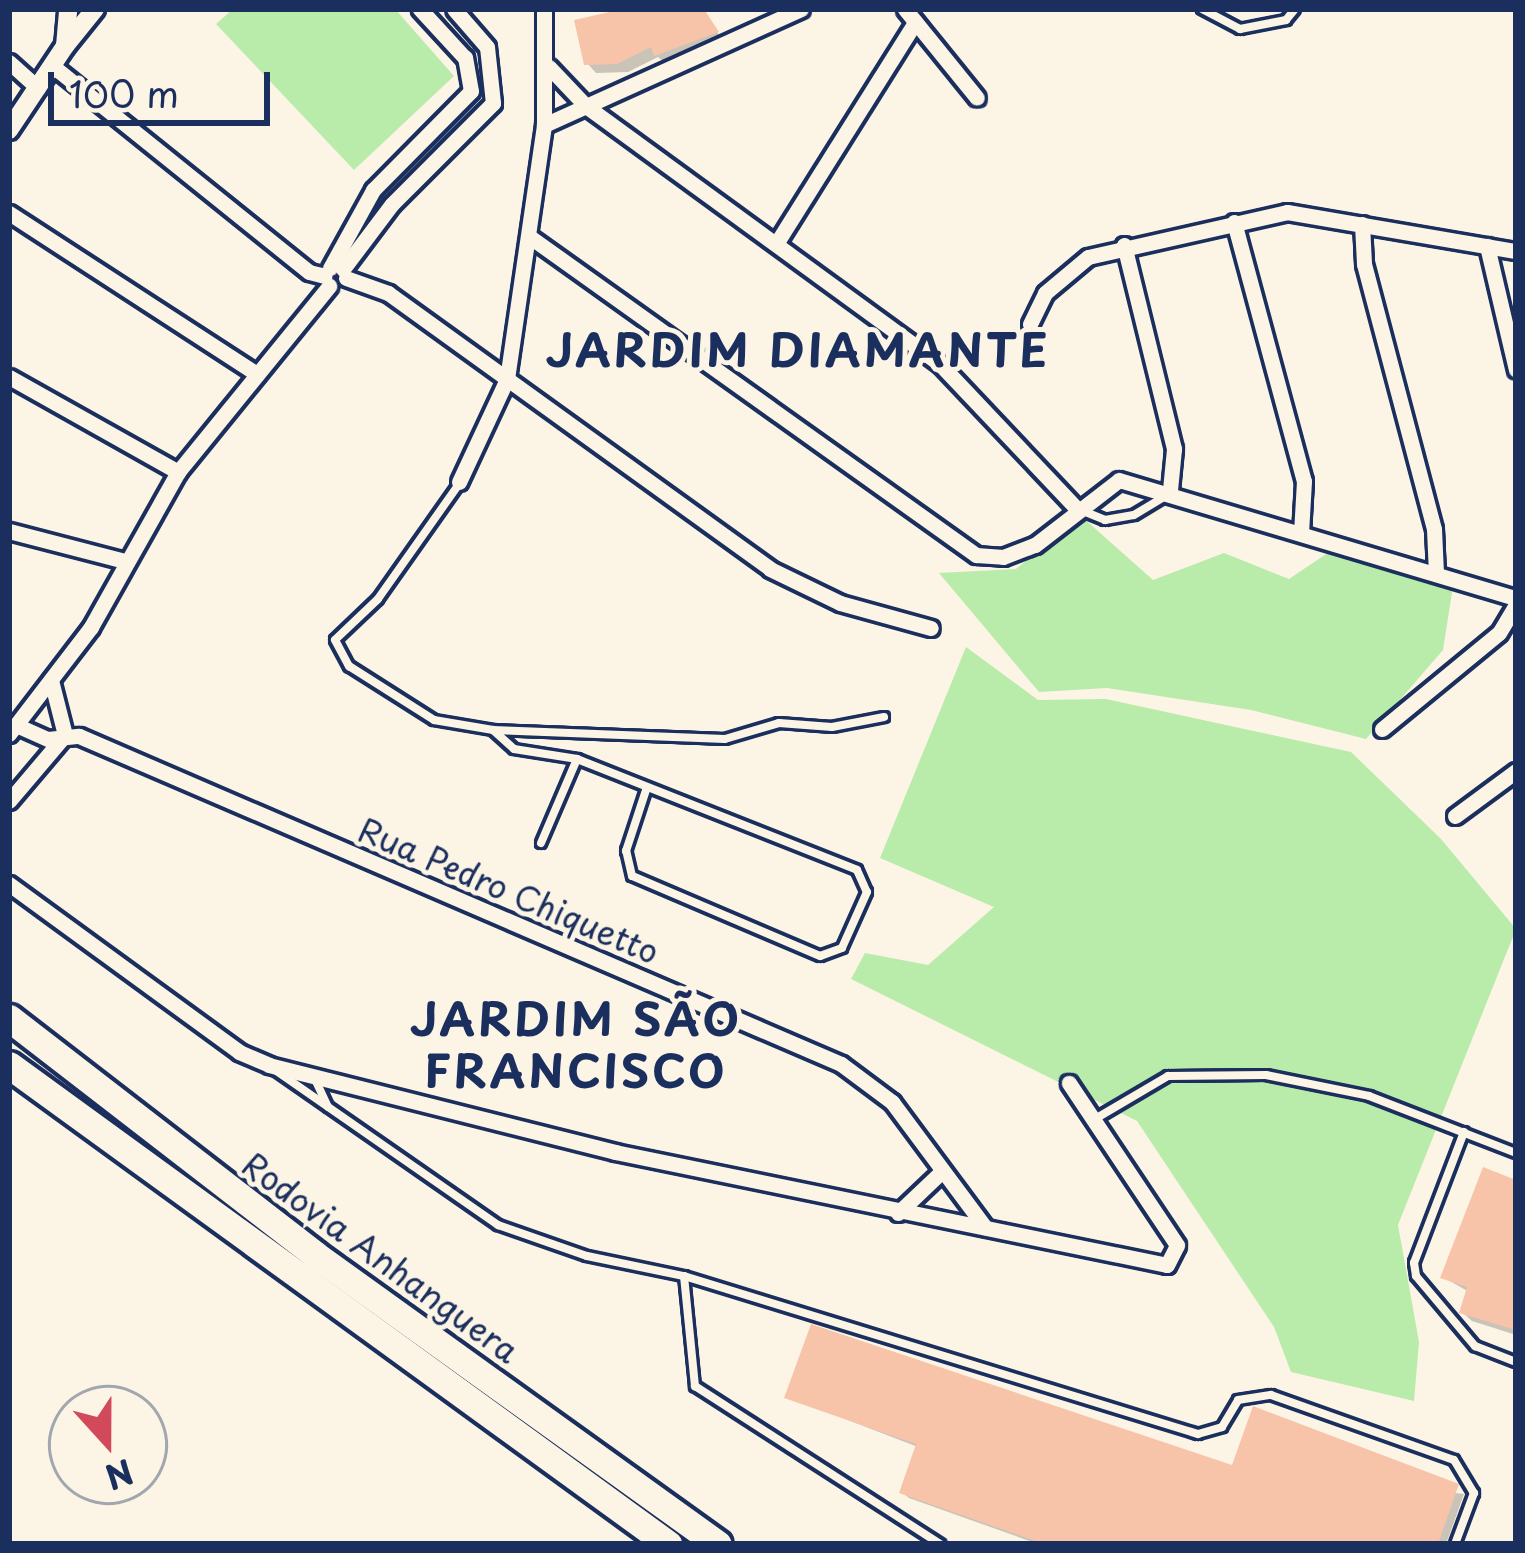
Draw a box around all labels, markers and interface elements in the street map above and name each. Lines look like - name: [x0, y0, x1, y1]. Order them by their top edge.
- scale bar: [54, 48, 276, 122]
- text: 100 m: [69, 66, 179, 120]
- district label: JARDIM DIAMANTE: [548, 322, 1048, 376]
- street label: Rua Pedro Chiquetto: [350, 808, 668, 972]
- district label: JARDIM SÃO FRANCISCO: [413, 991, 739, 1097]
- street label: Rodovia Anhanguera: [235, 1143, 527, 1371]
- north arrow: [48, 1385, 168, 1505]
- text: N: [99, 1448, 141, 1504]

